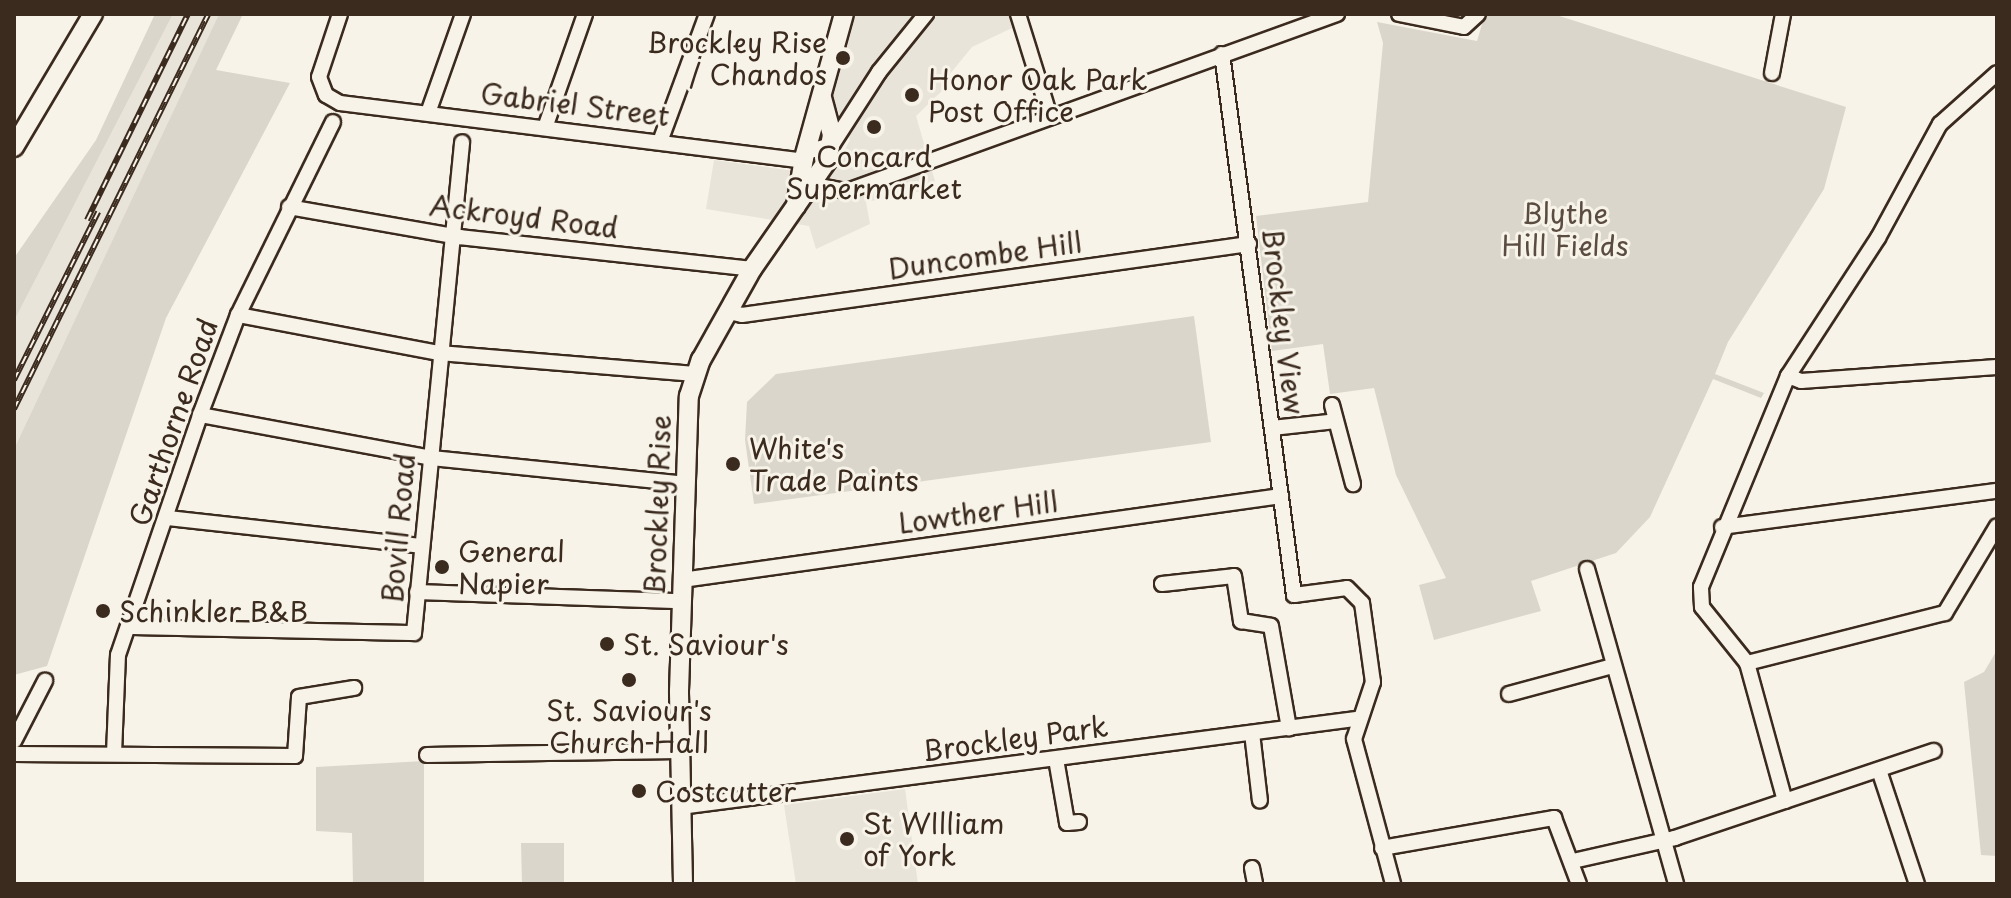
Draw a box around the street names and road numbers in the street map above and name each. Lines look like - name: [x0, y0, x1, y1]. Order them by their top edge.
- street label: Gabriel Street: [478, 76, 672, 132]
- street label: Ackroyd Road: [427, 188, 621, 244]
- street label: Duncombe Hill: [885, 225, 1085, 285]
- street label: Brockley View: [1256, 225, 1312, 417]
- street label: Garthorne Road: [121, 313, 225, 531]
- street label: Brockley Rise: [637, 414, 677, 596]
- street label: Bovill Road: [375, 452, 421, 604]
- street label: Lowther Hill: [896, 484, 1060, 540]
- street label: Brockley Park: [919, 708, 1111, 768]

